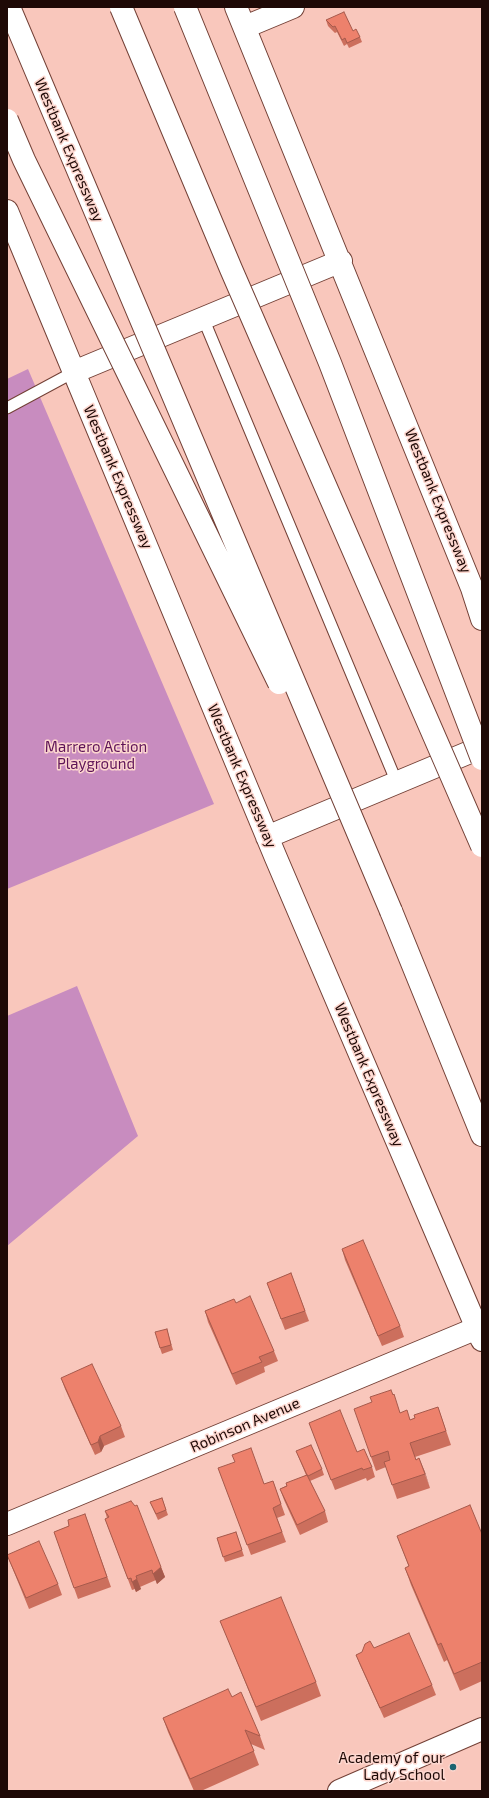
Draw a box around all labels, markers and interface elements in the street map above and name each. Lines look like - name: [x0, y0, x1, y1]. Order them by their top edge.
- street label: Westbank Expressway: [31, 75, 107, 225]
- street label: Westbank Expressway: [80, 402, 156, 552]
- street label: Westbank Expressway: [401, 426, 475, 576]
- street label: Westbank Expressway: [204, 701, 280, 851]
- park label: Marrero Action Playground: [45, 738, 147, 773]
- street label: Westbank Expressway: [331, 1000, 407, 1150]
- street label: Robinson Avenue: [188, 1394, 302, 1456]
- place label: Academy of our Lady School: [338, 1749, 445, 1784]
- marker: Academy of our Lady School: [448, 1762, 458, 1772]

